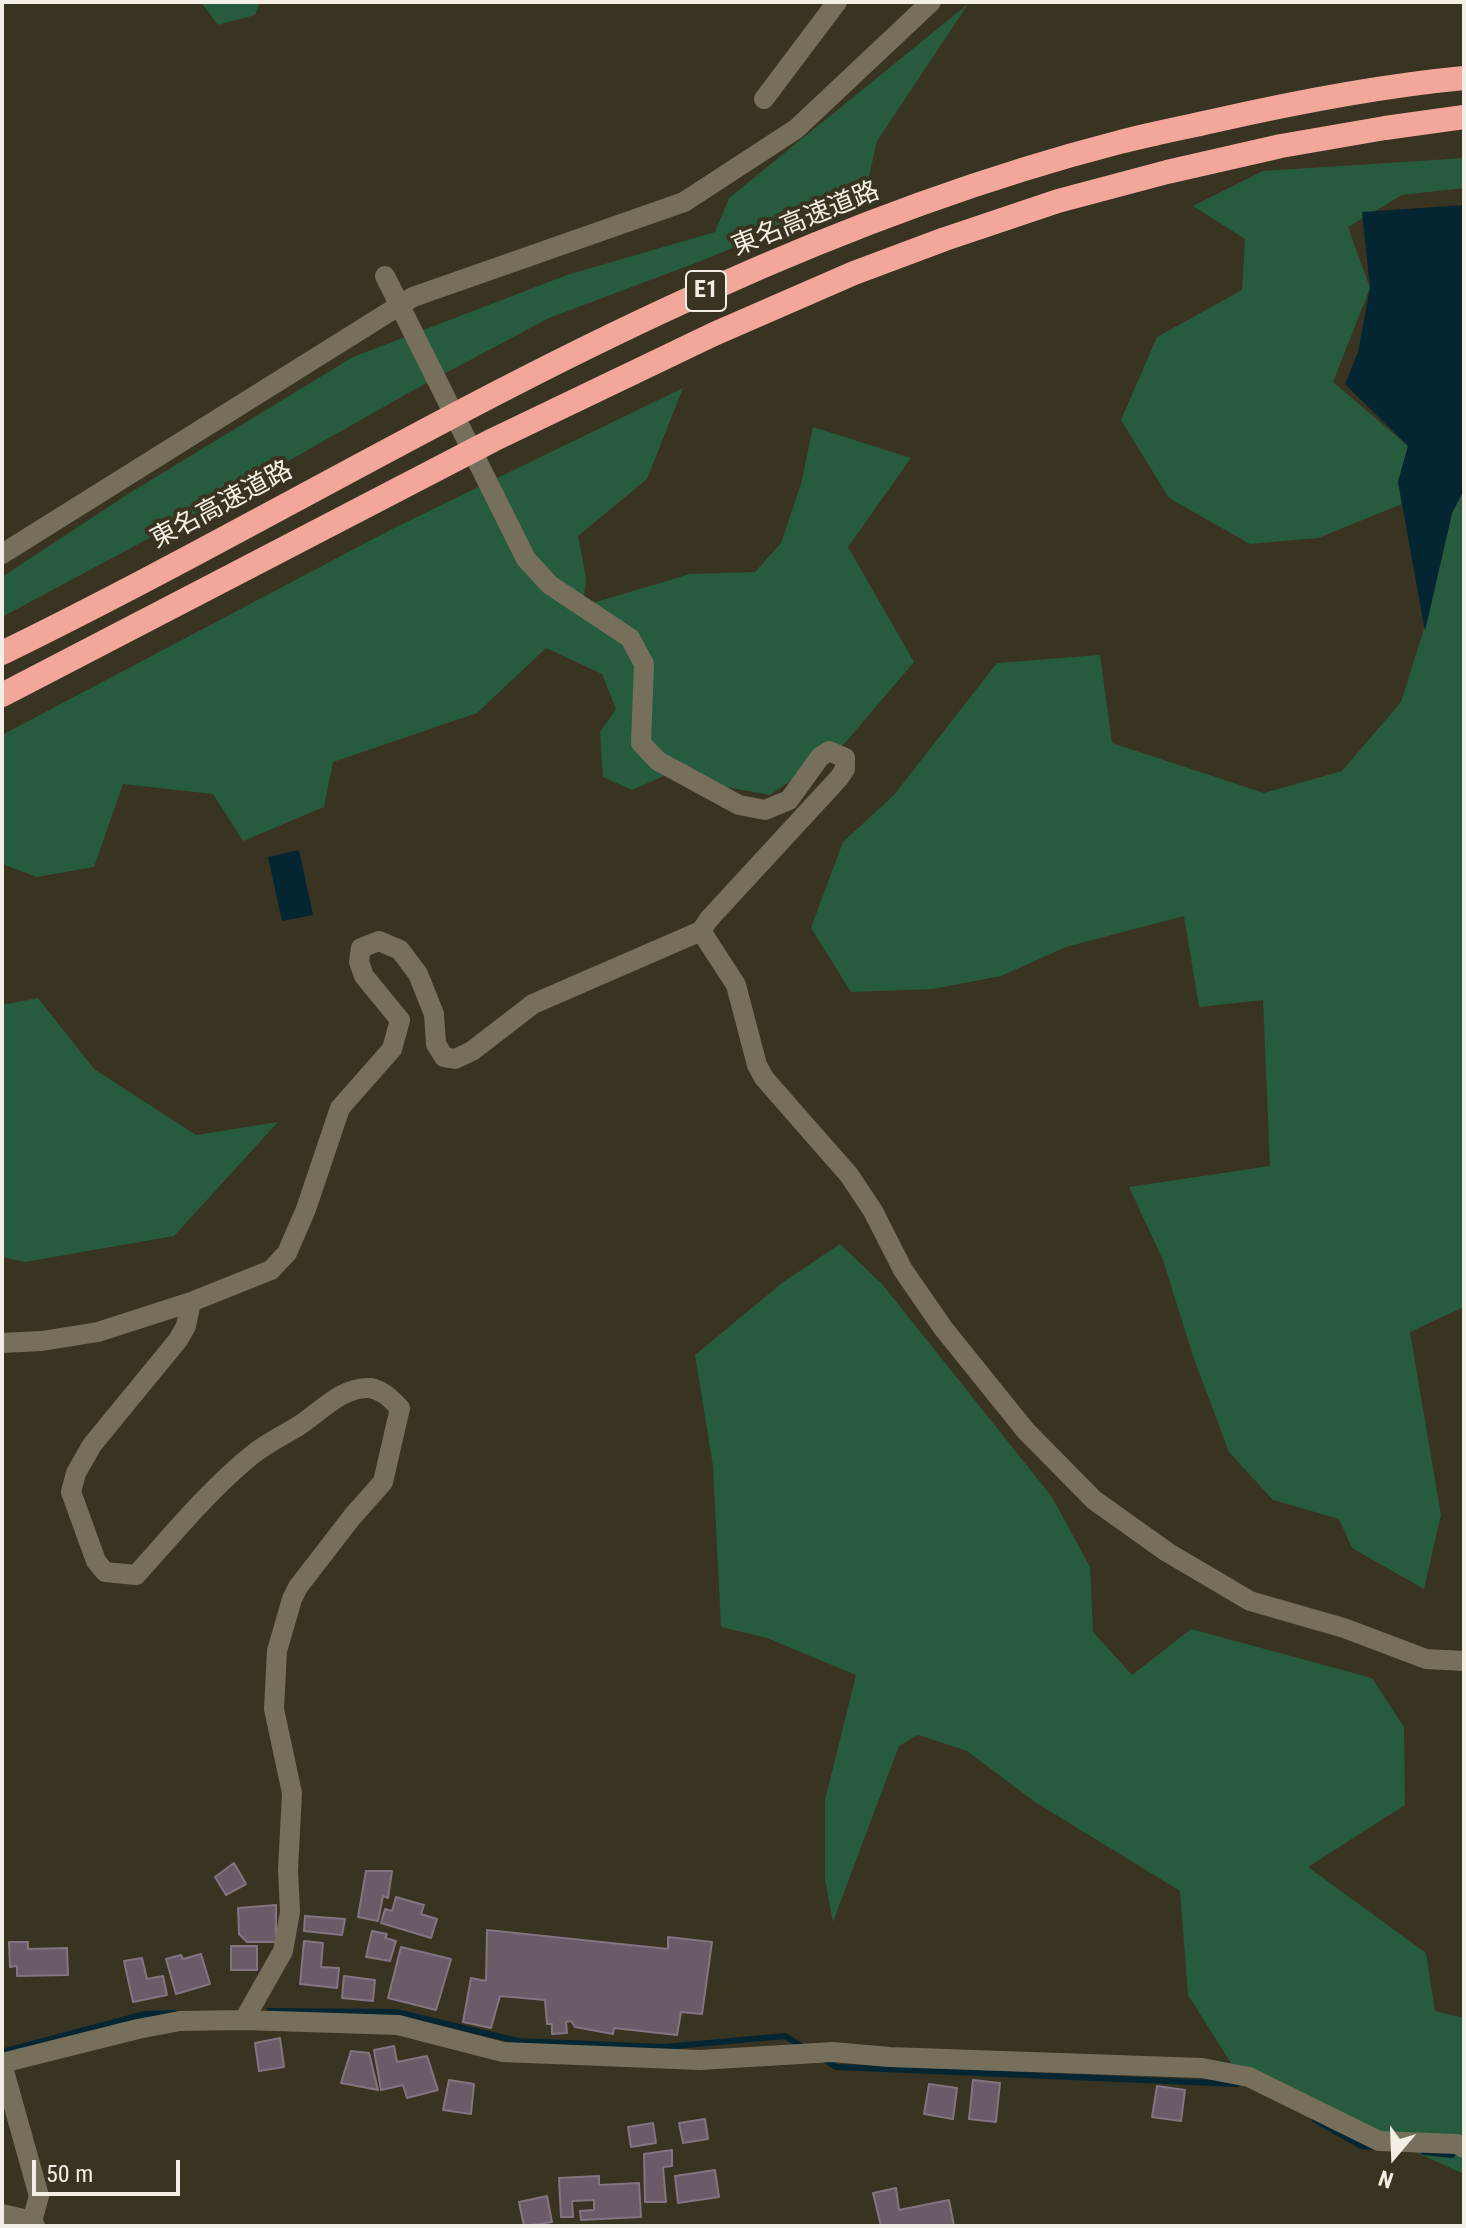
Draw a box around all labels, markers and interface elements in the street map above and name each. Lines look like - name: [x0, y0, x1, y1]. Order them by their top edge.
- street label: 東名高速道路: [728, 176, 884, 264]
- road number: E1: [686, 271, 726, 311]
- street label: 東名高速道路: [146, 456, 298, 556]
- north arrow: [1354, 2116, 1434, 2196]
- scale bar: [36, 2144, 184, 2194]
- text: 50 m: [46, 2160, 93, 2188]
- text: N: [1376, 2165, 1396, 2193]

